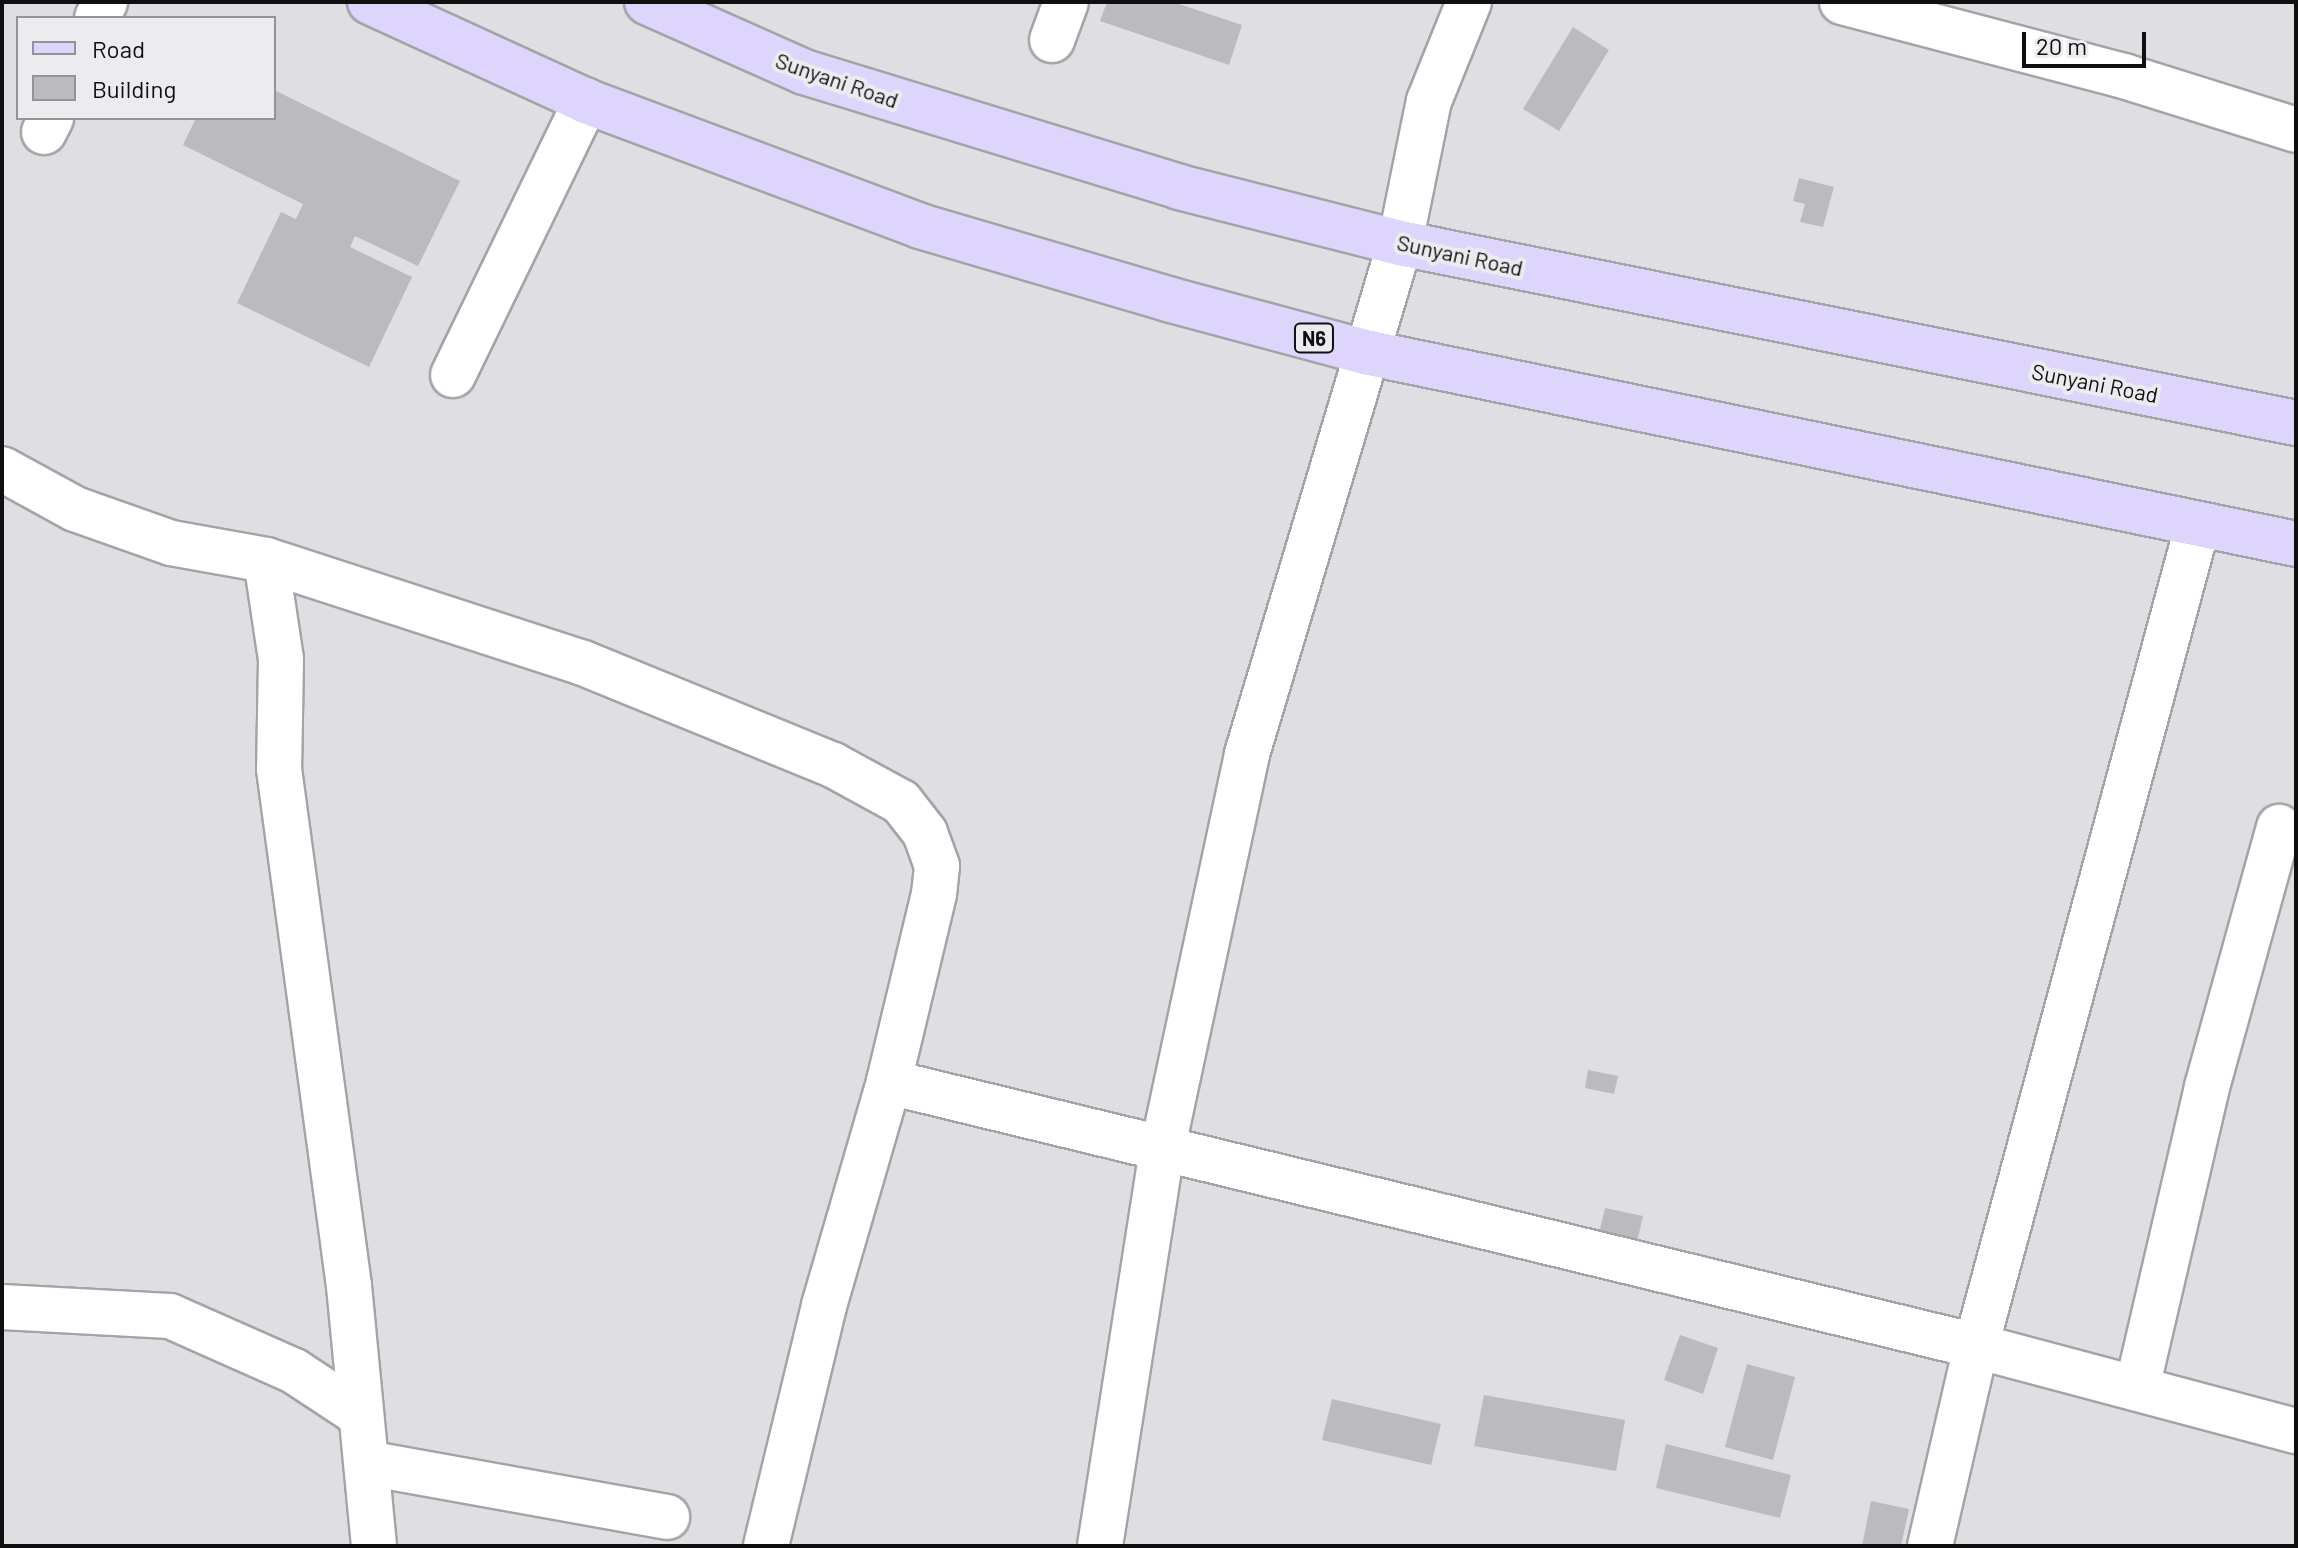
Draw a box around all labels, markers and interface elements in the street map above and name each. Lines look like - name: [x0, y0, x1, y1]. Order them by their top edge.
- legend: [16, 16, 276, 120]
- scale bar: [2026, 16, 2150, 66]
- text: 20 m: [2036, 31, 2087, 60]
- text: Road: [92, 34, 145, 63]
- street label: Sunyani Road: [772, 47, 902, 113]
- text: Building: [92, 74, 176, 103]
- street label: Sunyani Road: [1395, 229, 1525, 281]
- road number: N6: [1292, 322, 1336, 354]
- street label: Sunyani Road: [2030, 358, 2160, 408]

